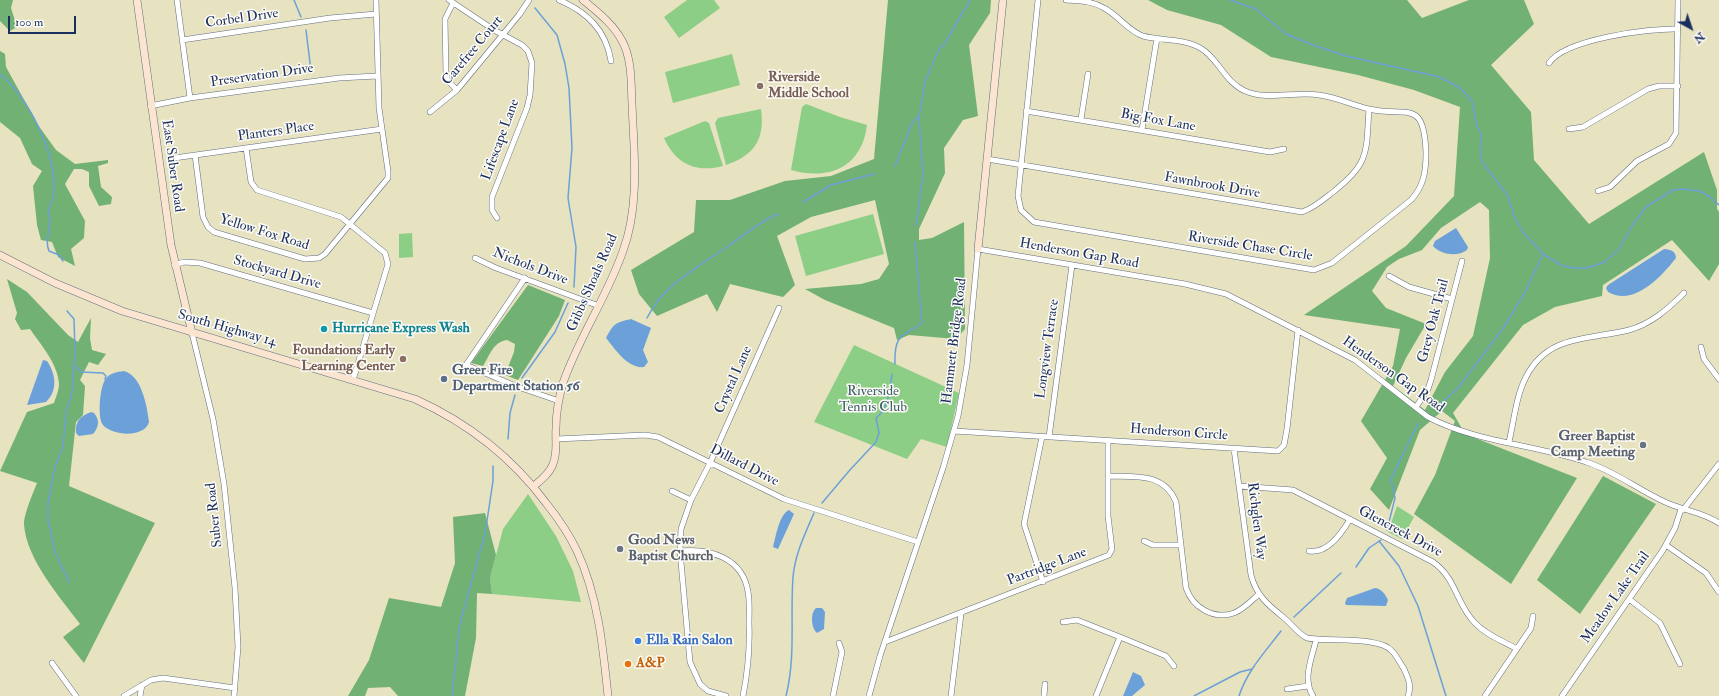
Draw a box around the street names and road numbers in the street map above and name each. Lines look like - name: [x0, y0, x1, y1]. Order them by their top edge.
- street label: Corbel Drive: [204, 6, 280, 32]
- street label: Carefree Court: [439, 13, 507, 89]
- street label: Preservation Drive: [209, 60, 315, 92]
- street label: Lifescape Lane: [479, 97, 523, 183]
- street label: Big Fox Lane: [1119, 106, 1197, 136]
- street label: Planters Place: [237, 118, 315, 146]
- street label: East Suber Road: [157, 119, 187, 213]
- street label: Fawnbrook Drive: [1163, 169, 1261, 203]
- street label: Yellow Fox Road: [217, 211, 311, 255]
- street label: Riverside Chase Circle: [1187, 229, 1313, 265]
- street label: Gibbs Shoals Road: [564, 232, 622, 334]
- street label: Henderson Gap Road: [1018, 235, 1140, 273]
- street label: Nichols Drive: [490, 245, 570, 289]
- street label: Stockyard Drive: [231, 252, 323, 294]
- street label: Hammett Bridge Road: [939, 277, 971, 405]
- street label: Grey Oak Trail: [1415, 277, 1453, 365]
- street label: Longview Terrace: [1033, 298, 1063, 400]
- street label: South Highway 14: [176, 307, 278, 351]
- street label: Henderson Gap Road: [1339, 333, 1447, 417]
- street label: Crystal Lane: [712, 344, 756, 416]
- street label: Henderson Circle: [1129, 421, 1229, 445]
- street label: Dillard Drive: [707, 441, 781, 491]
- street label: Richglen Way: [1243, 481, 1269, 561]
- street label: Suber Road: [203, 482, 227, 548]
- street label: Glencreek Drive: [1355, 503, 1445, 561]
- street label: Partridge Lane: [1005, 544, 1089, 590]
- street label: Meadow Lake Trail: [1578, 549, 1654, 647]

